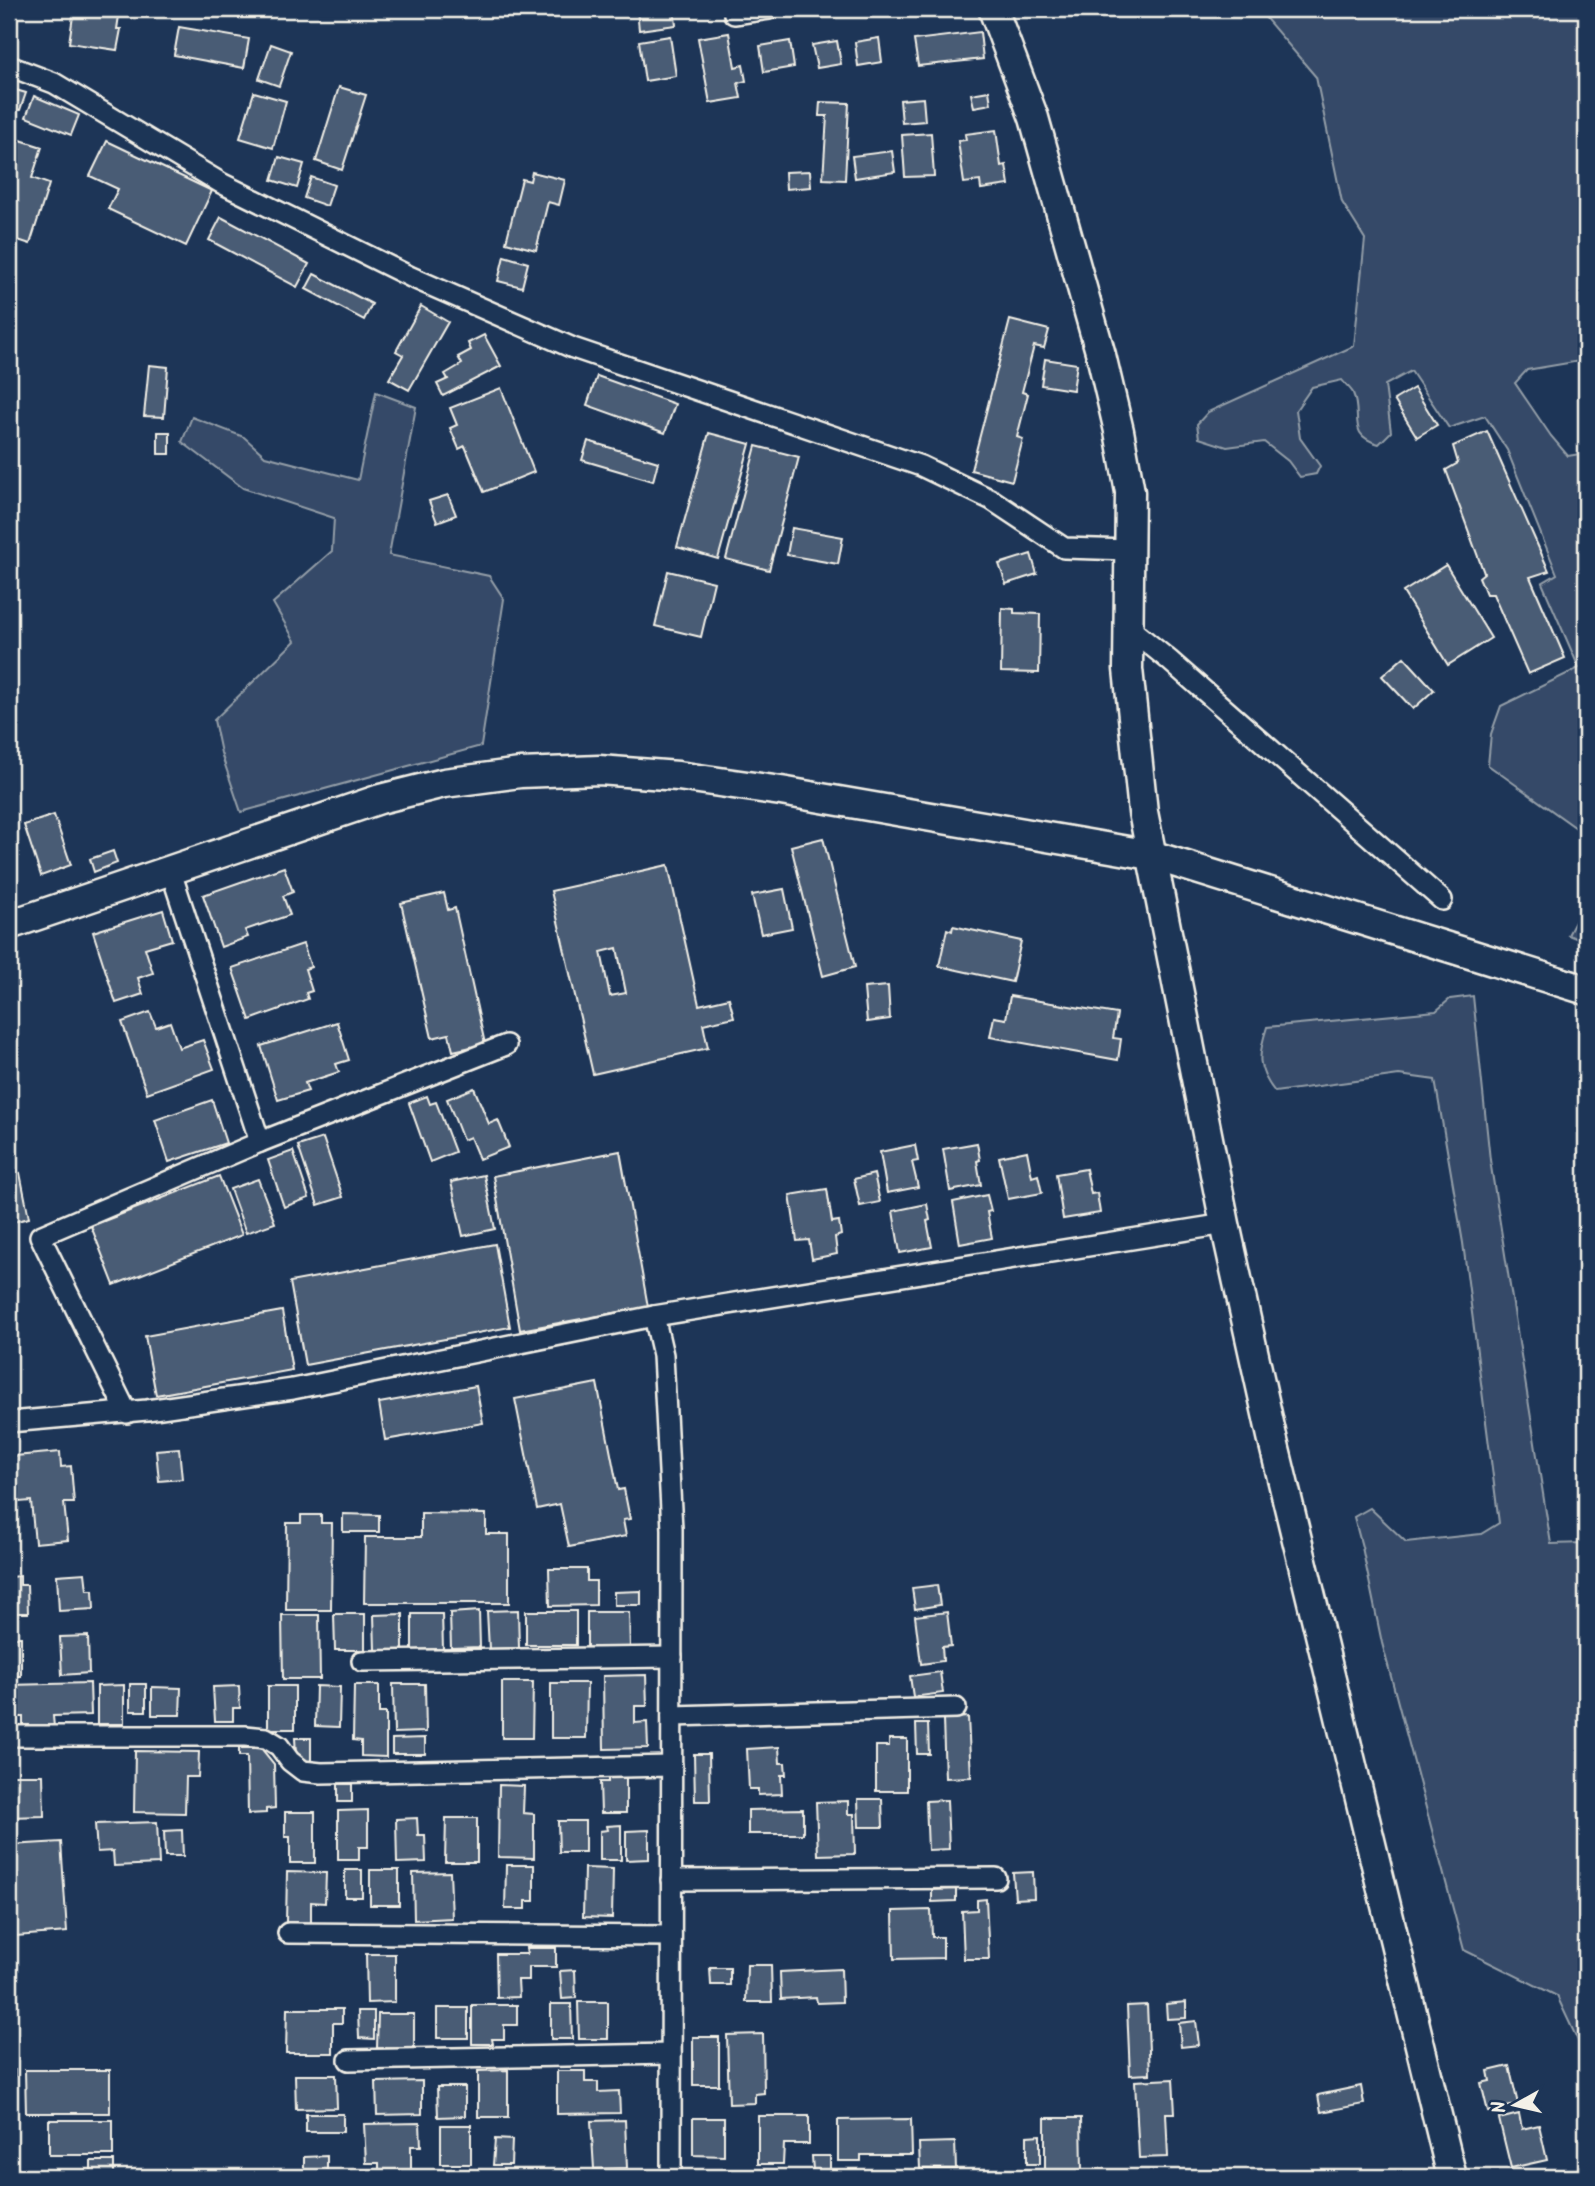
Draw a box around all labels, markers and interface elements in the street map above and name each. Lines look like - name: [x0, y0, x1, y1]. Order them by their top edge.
- north arrow: [1480, 2070, 1550, 2140]
- text: N: [1484, 2099, 1516, 2115]

